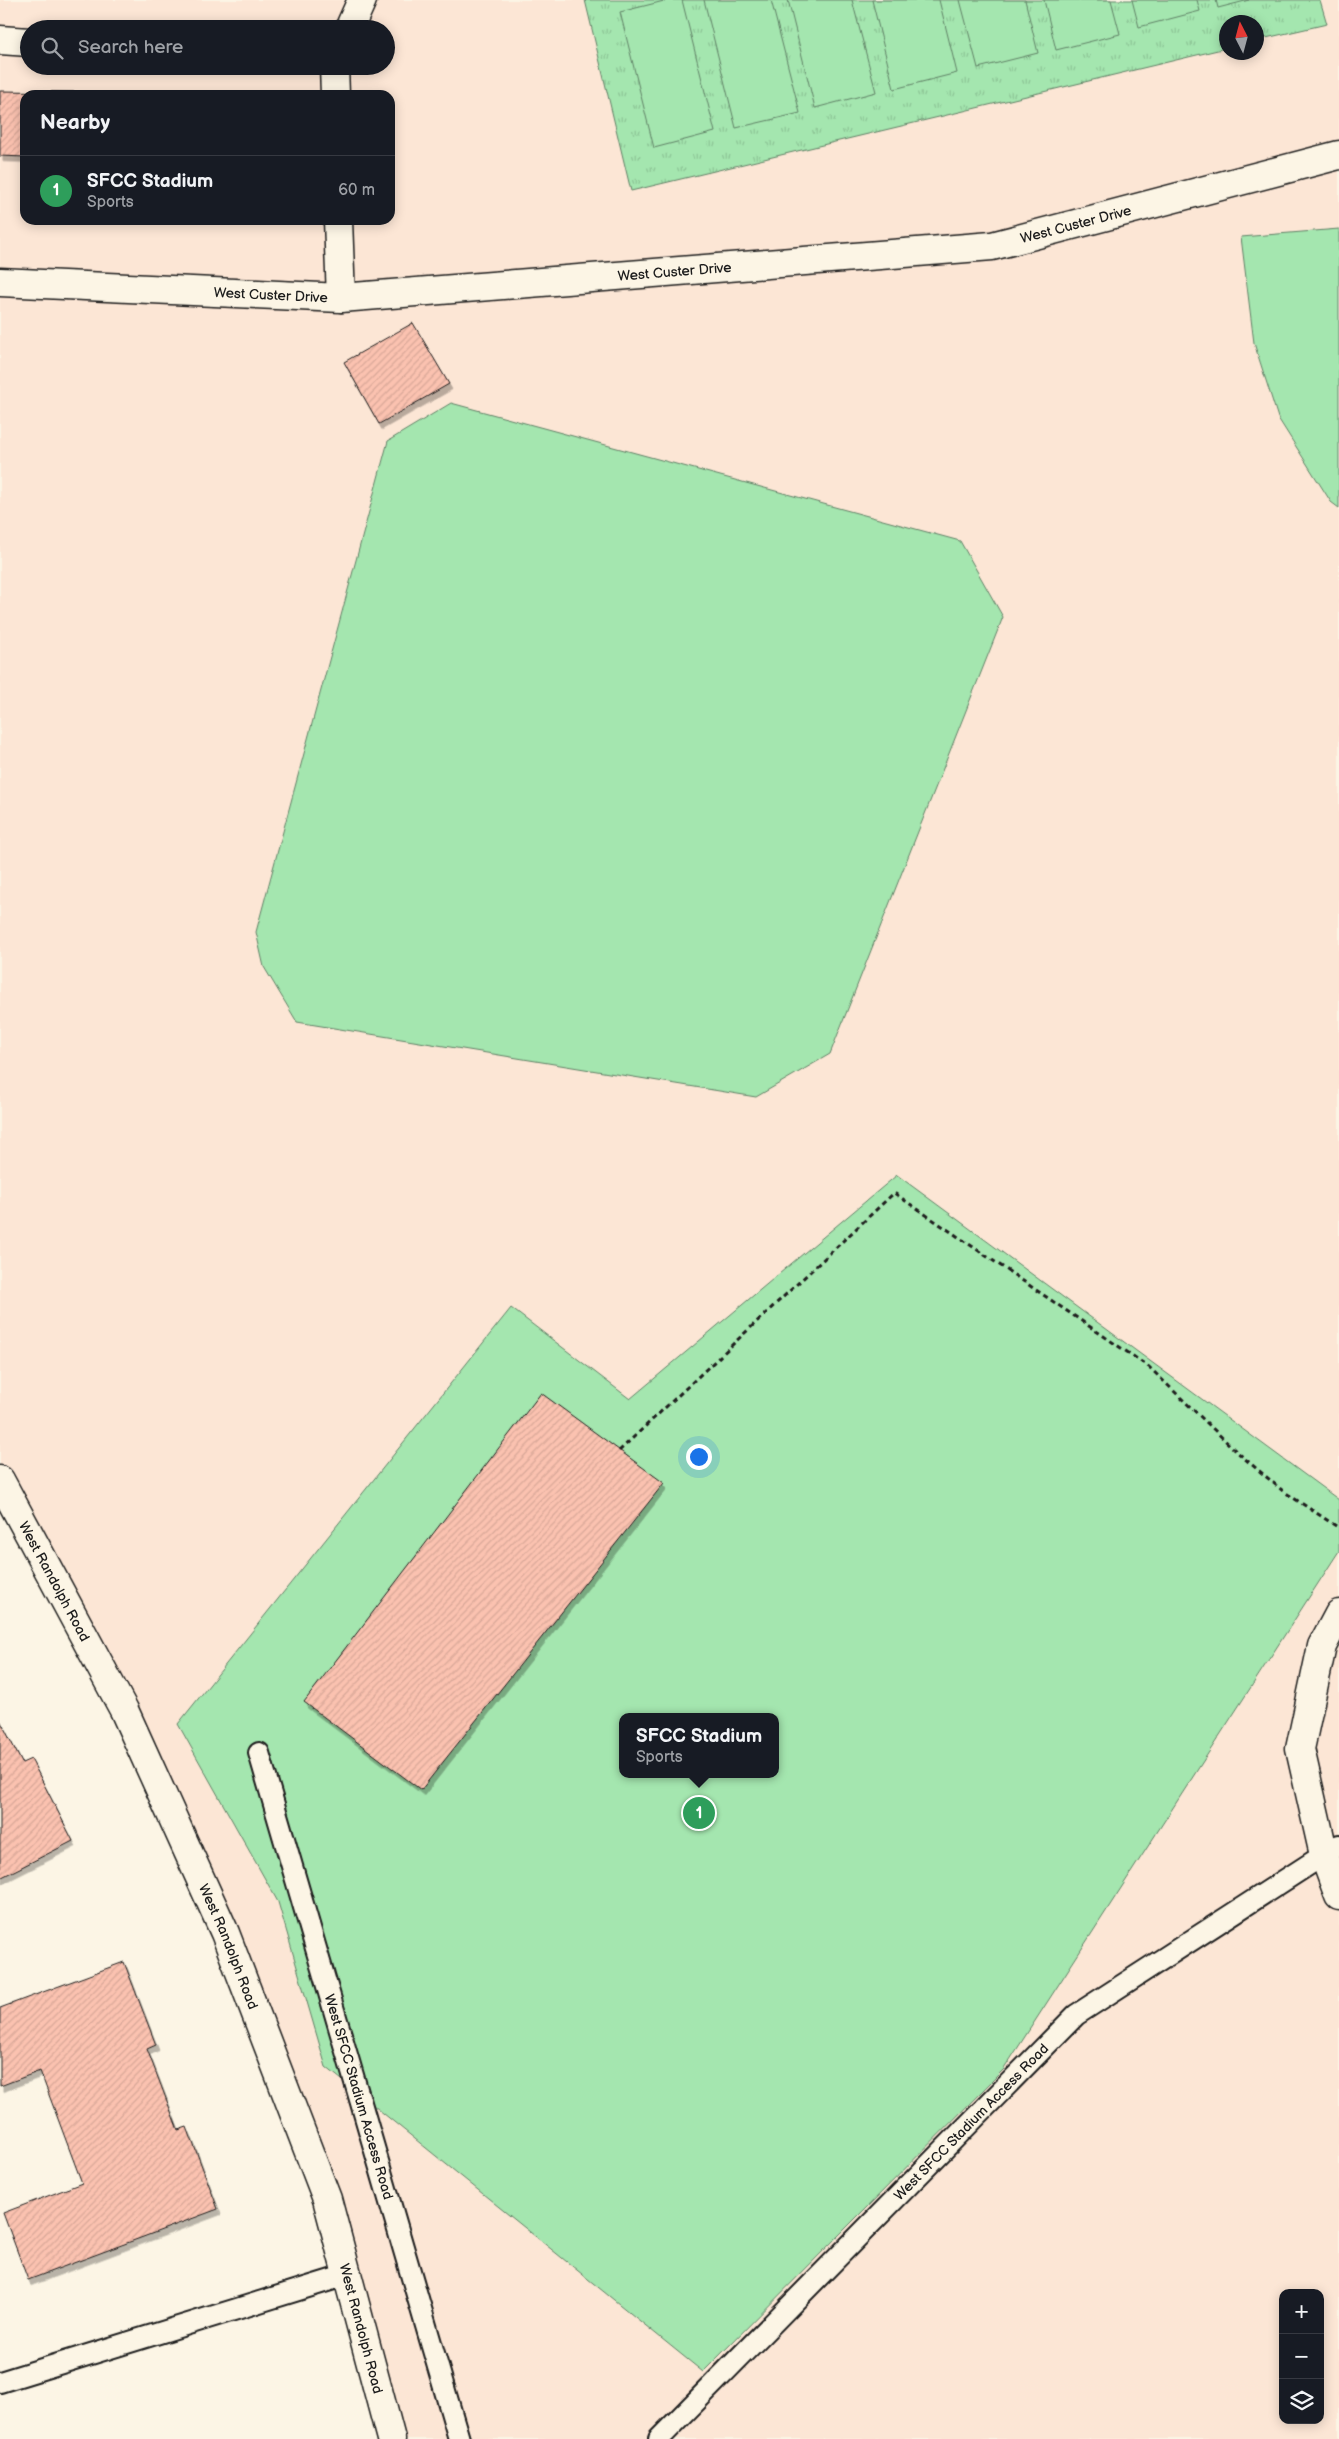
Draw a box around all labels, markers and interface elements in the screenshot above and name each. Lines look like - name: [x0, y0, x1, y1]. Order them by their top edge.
- north arrow: [1219, 15, 1264, 60]
- search box: [20, 20, 395, 75]
- icon: search: [38, 34, 66, 62]
- text: Search here: [78, 36, 183, 59]
- text: Nearby: [40, 110, 110, 135]
- text: SFCC Stadium: [87, 170, 213, 193]
- text: 1: [53, 181, 59, 200]
- text: 60 m: [338, 181, 375, 200]
- text: Sports: [87, 193, 134, 212]
- street label: West Custer Drive: [1019, 202, 1133, 247]
- street label: West Custer Drive: [617, 259, 732, 285]
- street label: West Custer Drive: [213, 284, 328, 306]
- your location: [686, 1444, 712, 1470]
- street label: West Randolph Road: [15, 1519, 93, 1644]
- popup: [619, 1713, 779, 1778]
- text: SFCC Stadium: [636, 1725, 762, 1748]
- text: Sports: [636, 1748, 683, 1767]
- pin: 1: [683, 1794, 715, 1832]
- street label: West Randolph Road: [195, 1881, 261, 2012]
- street label: West SFCC Stadium Access Road: [321, 1992, 397, 2202]
- street label: West SFCC Stadium Access Road: [891, 2040, 1052, 2204]
- street label: West Randolph Road: [336, 2262, 386, 2395]
- map controls: [1279, 2289, 1324, 2424]
- button: +: [1279, 2289, 1324, 2334]
- button: −: [1279, 2334, 1324, 2379]
- button: layers: [1279, 2379, 1324, 2424]

